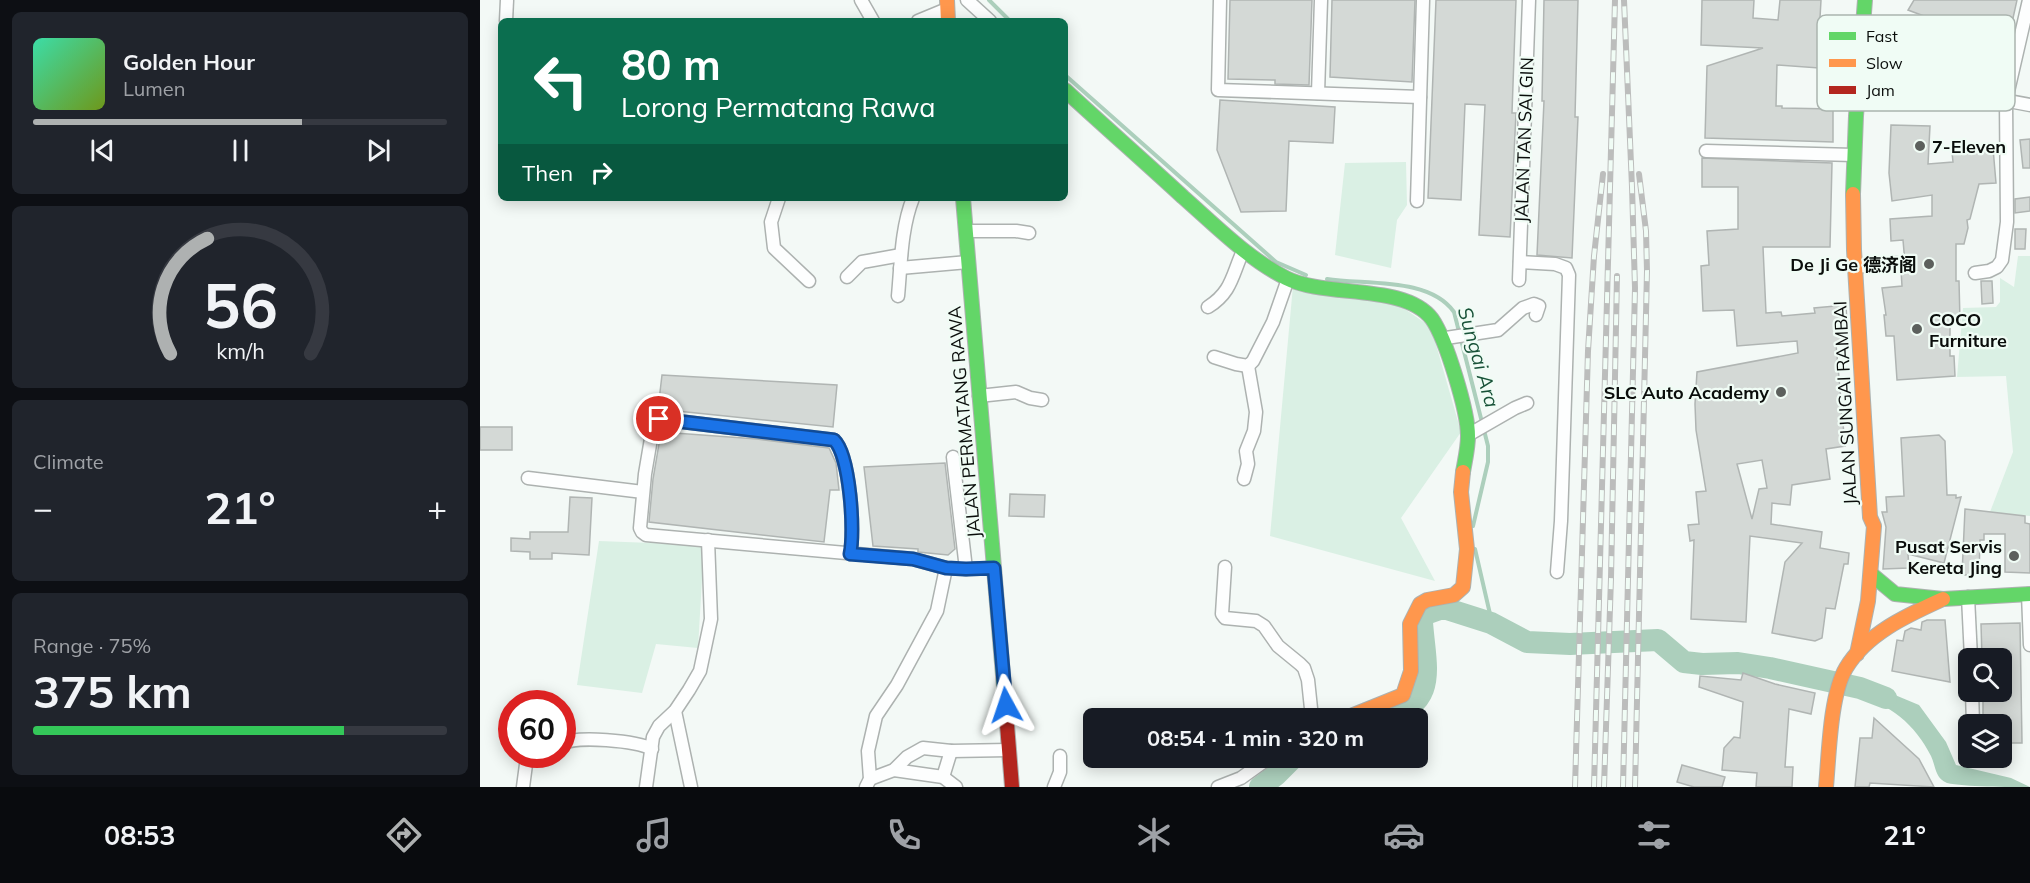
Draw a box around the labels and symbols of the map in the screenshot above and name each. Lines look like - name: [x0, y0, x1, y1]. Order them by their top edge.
- legend: [1817, 15, 2015, 111]
- text: Fast: [1866, 26, 1898, 46]
- text: Slow: [1866, 53, 1903, 73]
- street label: JALAN TAN SAI GIN: [1510, 57, 1538, 223]
- text: Jam: [1866, 80, 1895, 100]
- place label: 7-Eleven: [1932, 135, 2006, 158]
- marker: 7-Eleven: [1913, 139, 1927, 153]
- place label: De Ji Ge 德济阁: [1790, 253, 1917, 276]
- marker: De Ji Ge 德济阁: [1922, 257, 1936, 271]
- street label: JALAN SUNGAI RAMBAI: [1828, 300, 1862, 506]
- water label: Sungai Ara: [1453, 304, 1505, 410]
- street label: JALAN PERMATANG RAWA: [942, 305, 986, 539]
- place label: COCO Furniture: [1929, 308, 2007, 352]
- marker: COCO Furniture: [1910, 322, 1924, 336]
- place label: SLC Auto Academy: [1604, 381, 1769, 404]
- marker: SLC Auto Academy: [1774, 385, 1788, 399]
- pin: [633, 393, 684, 444]
- place label: Pusat Servis Kereta Jing: [1895, 535, 2002, 579]
- marker: Pusat Servis Kereta Jing: [2007, 549, 2021, 563]
- position arrow: [974, 673, 1038, 737]
- speed limit sign: 60: [498, 690, 576, 768]

